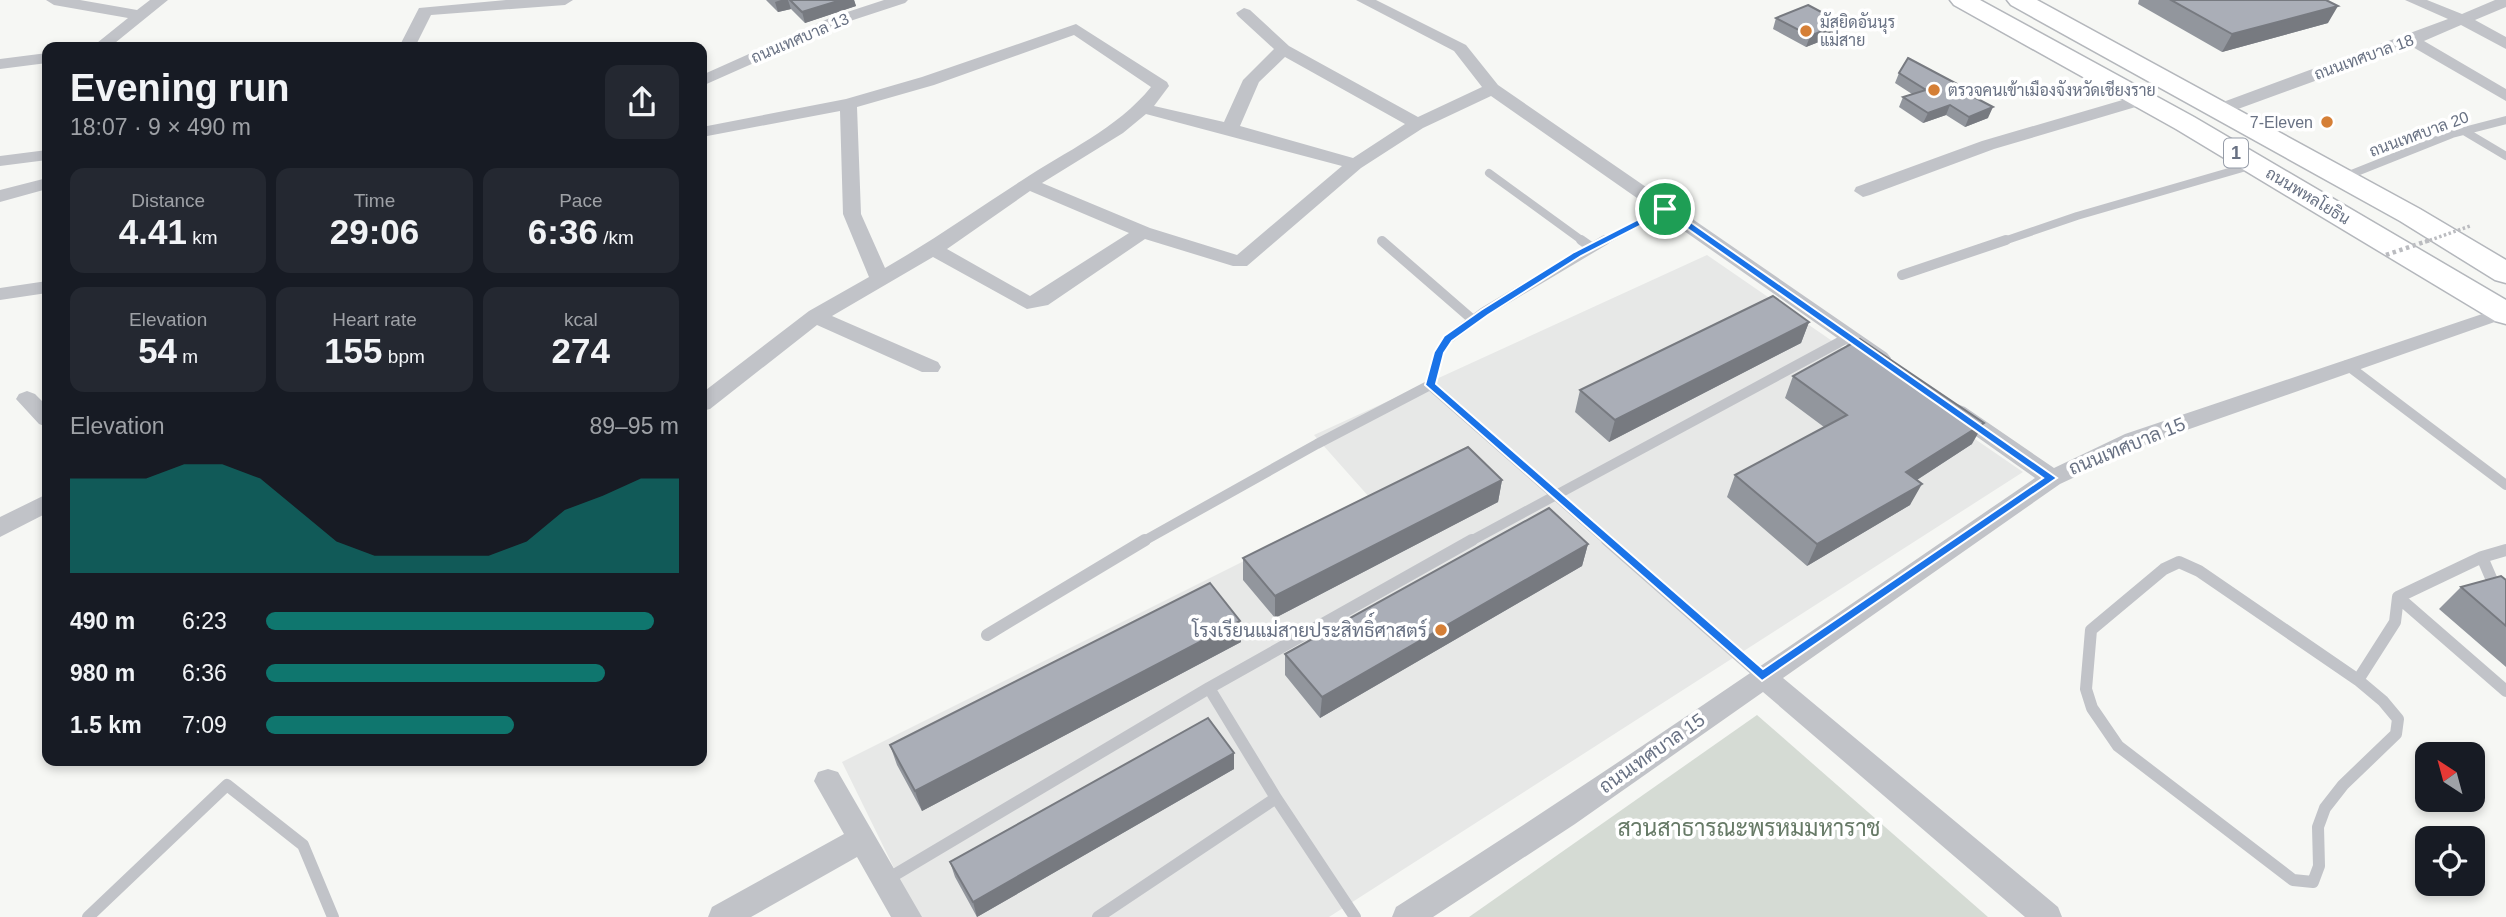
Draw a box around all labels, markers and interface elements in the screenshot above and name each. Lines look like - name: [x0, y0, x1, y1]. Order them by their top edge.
- street label: ถนนเทศบาล 13: [749, 10, 851, 66]
- place label: มัสยิดอันนุร แม่สาย: [1820, 12, 1896, 49]
- marker: มัสยิดอันนุร แม่สาย: [1798, 23, 1814, 39]
- street label: ถนนเทศบาล 18: [2312, 31, 2416, 83]
- button: share: [605, 65, 679, 139]
- text: Evening run: [70, 67, 290, 109]
- place label: ตรวจคนเข้าเมืองจังหวัดเชียงราย: [1948, 79, 2156, 99]
- marker: ตรวจคนเข้าเมืองจังหวัดเชียงราย: [1926, 82, 1942, 98]
- street label: ถนนเทศบาล 20: [2367, 108, 2471, 160]
- text: 18:07 · 9 × 490 m: [70, 114, 251, 140]
- place label: 7-Eleven: [2250, 114, 2313, 131]
- marker: 7-Eleven: [2319, 114, 2335, 130]
- road number: 1: [2224, 138, 2248, 168]
- street label: ถนนพหลโยธิน: [2263, 162, 2355, 228]
- pin: [1635, 179, 1695, 239]
- text: Distance: [131, 190, 205, 211]
- text: Time: [354, 190, 395, 211]
- text: Pace: [559, 190, 602, 211]
- icon: arrive: [1646, 190, 1684, 228]
- text: 4.41: [119, 212, 187, 251]
- text: 29:06: [330, 212, 419, 251]
- text: 6:36: [528, 212, 598, 251]
- text: km: [187, 227, 218, 248]
- text: /km: [598, 227, 634, 248]
- text: Elevation: [129, 309, 207, 330]
- text: Heart rate: [332, 309, 417, 330]
- text: kcal: [564, 309, 598, 330]
- text: 54: [138, 331, 177, 370]
- text: 155: [324, 331, 383, 370]
- text: 274: [552, 331, 610, 370]
- text: m: [177, 346, 198, 367]
- text: bpm: [383, 346, 425, 367]
- text: Elevation: [70, 413, 165, 439]
- text: 89–95 m: [589, 413, 679, 439]
- street label: ถนนเทศบาล 15: [2066, 413, 2188, 479]
- text: 490 m: [70, 608, 135, 634]
- text: 6:23: [182, 608, 227, 634]
- place label: โรงเรียนแม่สายประสิทธิ์ศาสตร์: [1191, 611, 1427, 641]
- marker: โรงเรียนแม่สายประสิทธิ์ศาสตร์: [1433, 622, 1449, 638]
- text: 980 m: [70, 660, 135, 686]
- text: 6:36: [182, 660, 227, 686]
- street label: ถนนเทศบาล 15: [1595, 709, 1709, 797]
- text: 1.5 km: [70, 712, 142, 738]
- text: 7:09: [182, 712, 227, 738]
- north arrow: [2415, 742, 2485, 812]
- map controls: [2415, 742, 2485, 896]
- park label: สวนสาธารณะพรหมมหาราช: [1618, 815, 1880, 841]
- button: locate: [2415, 826, 2485, 896]

